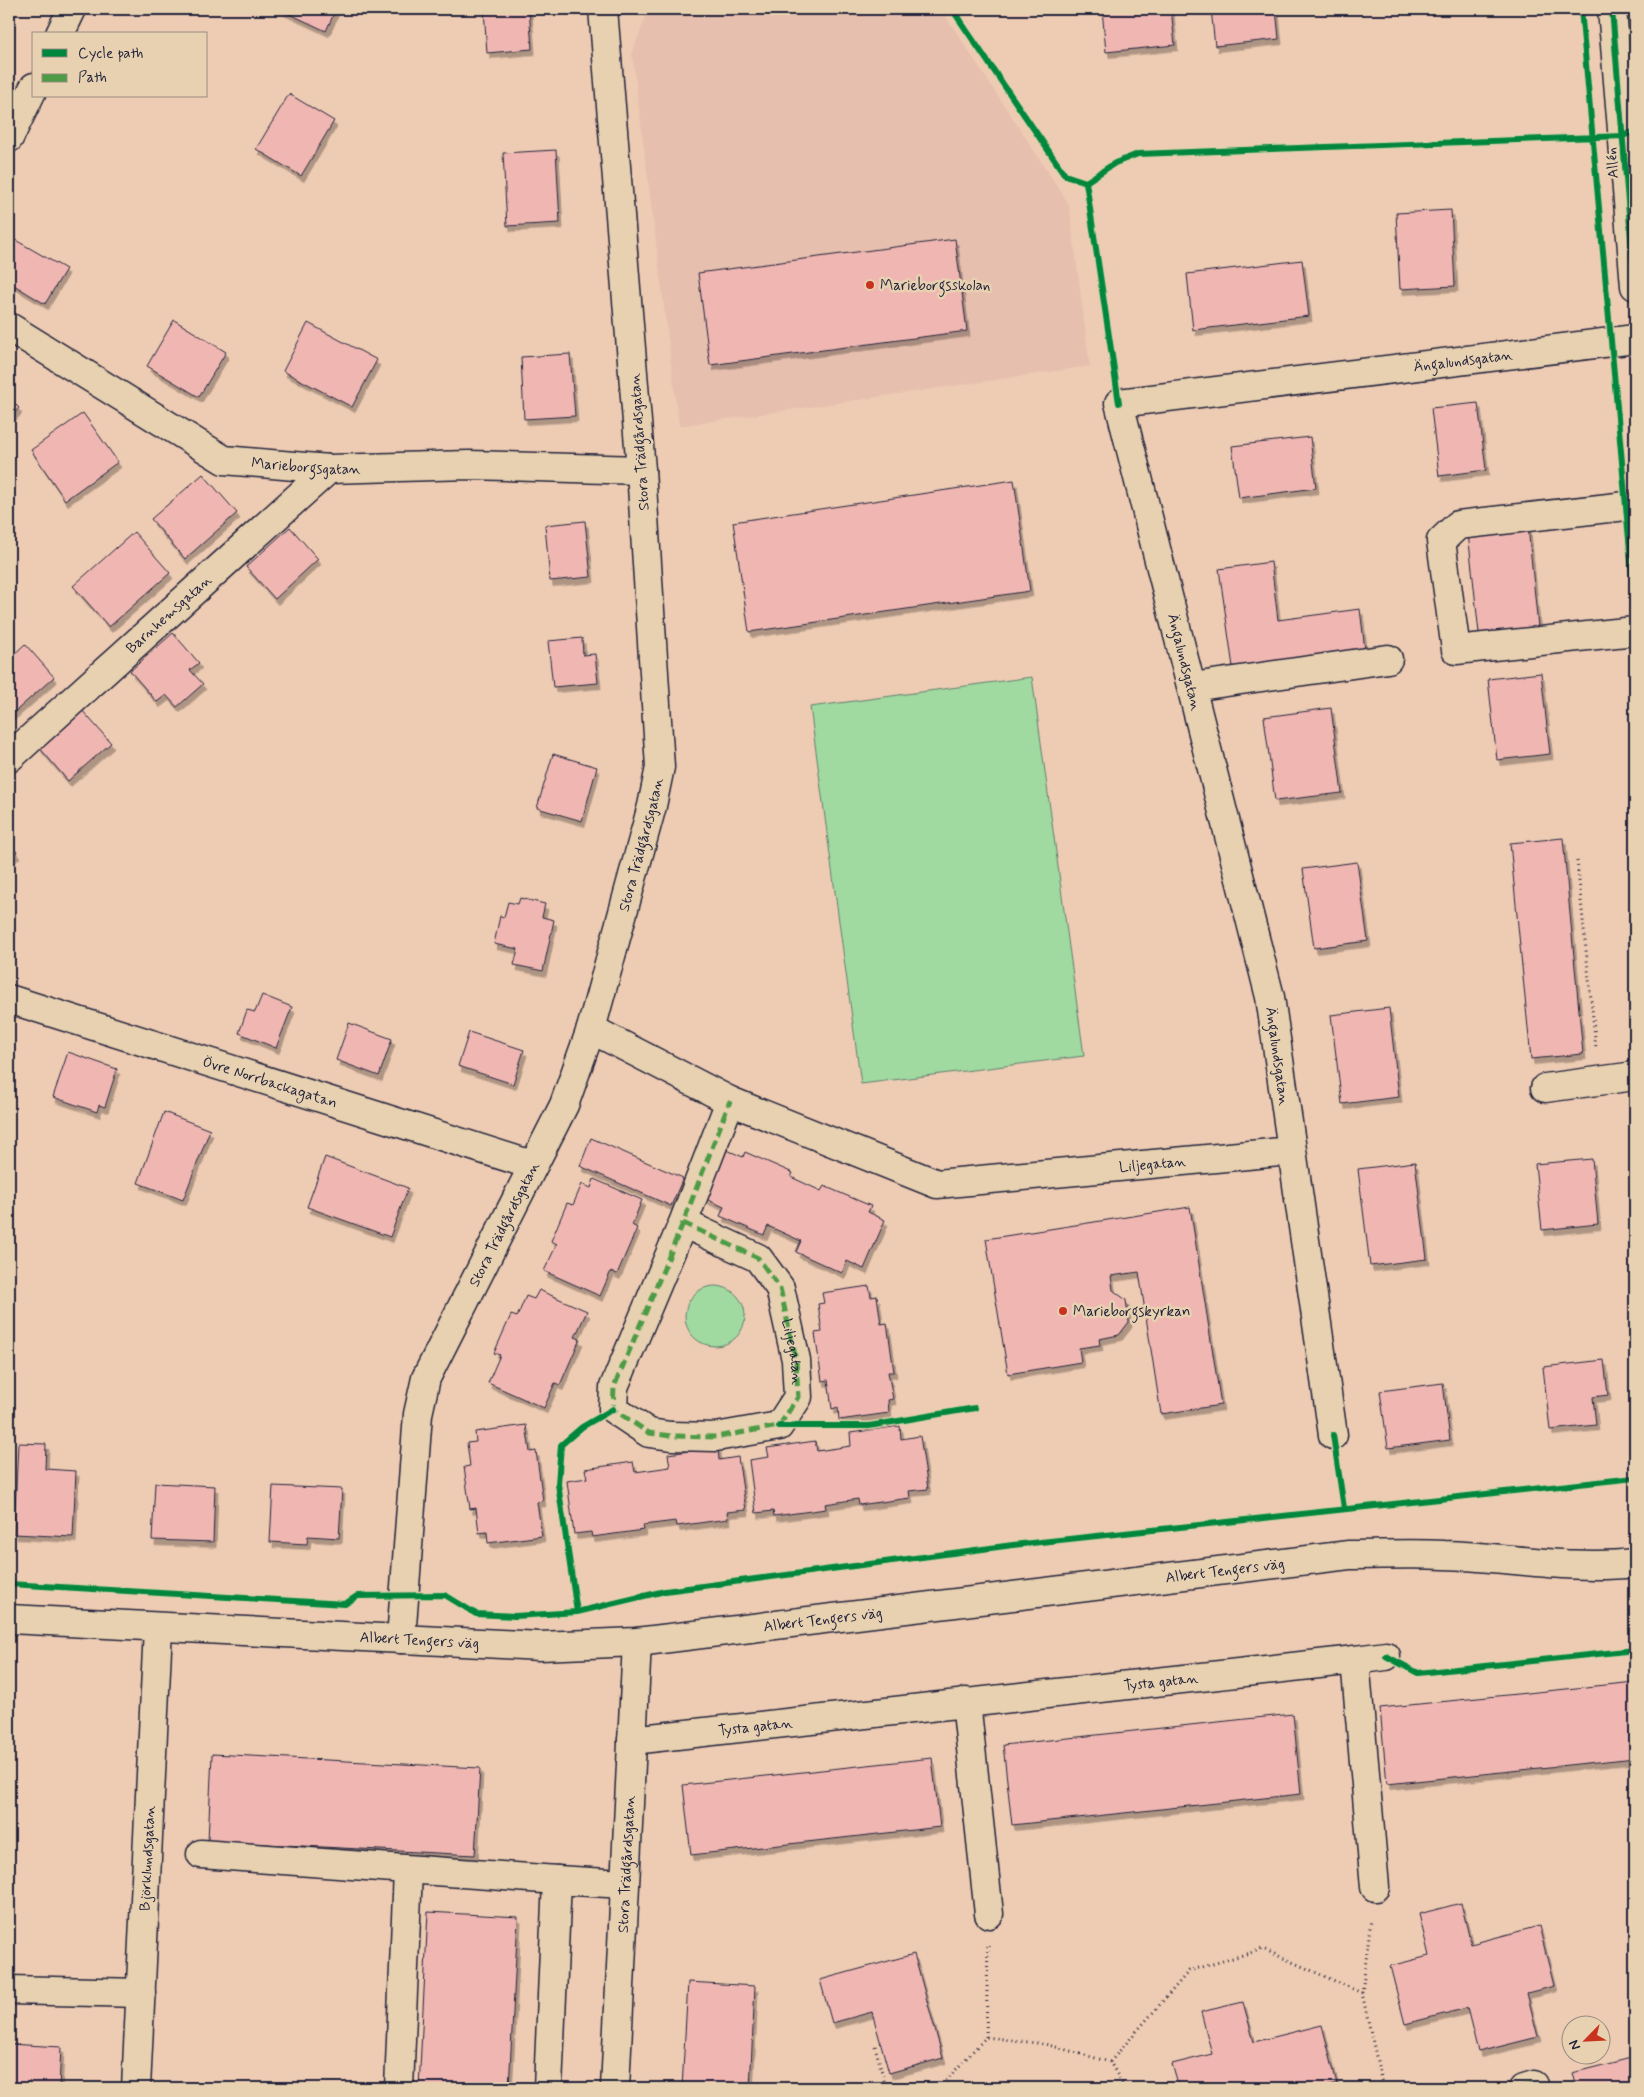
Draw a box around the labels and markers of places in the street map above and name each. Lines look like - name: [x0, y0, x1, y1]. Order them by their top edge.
- place label: Marieborgsskolan: [880, 276, 990, 297]
- marker: Marieborgsskolan: [864, 279, 876, 291]
- place label: Marieborgskyrkan: [1073, 1302, 1190, 1323]
- marker: Marieborgskyrkan: [1057, 1305, 1069, 1317]

